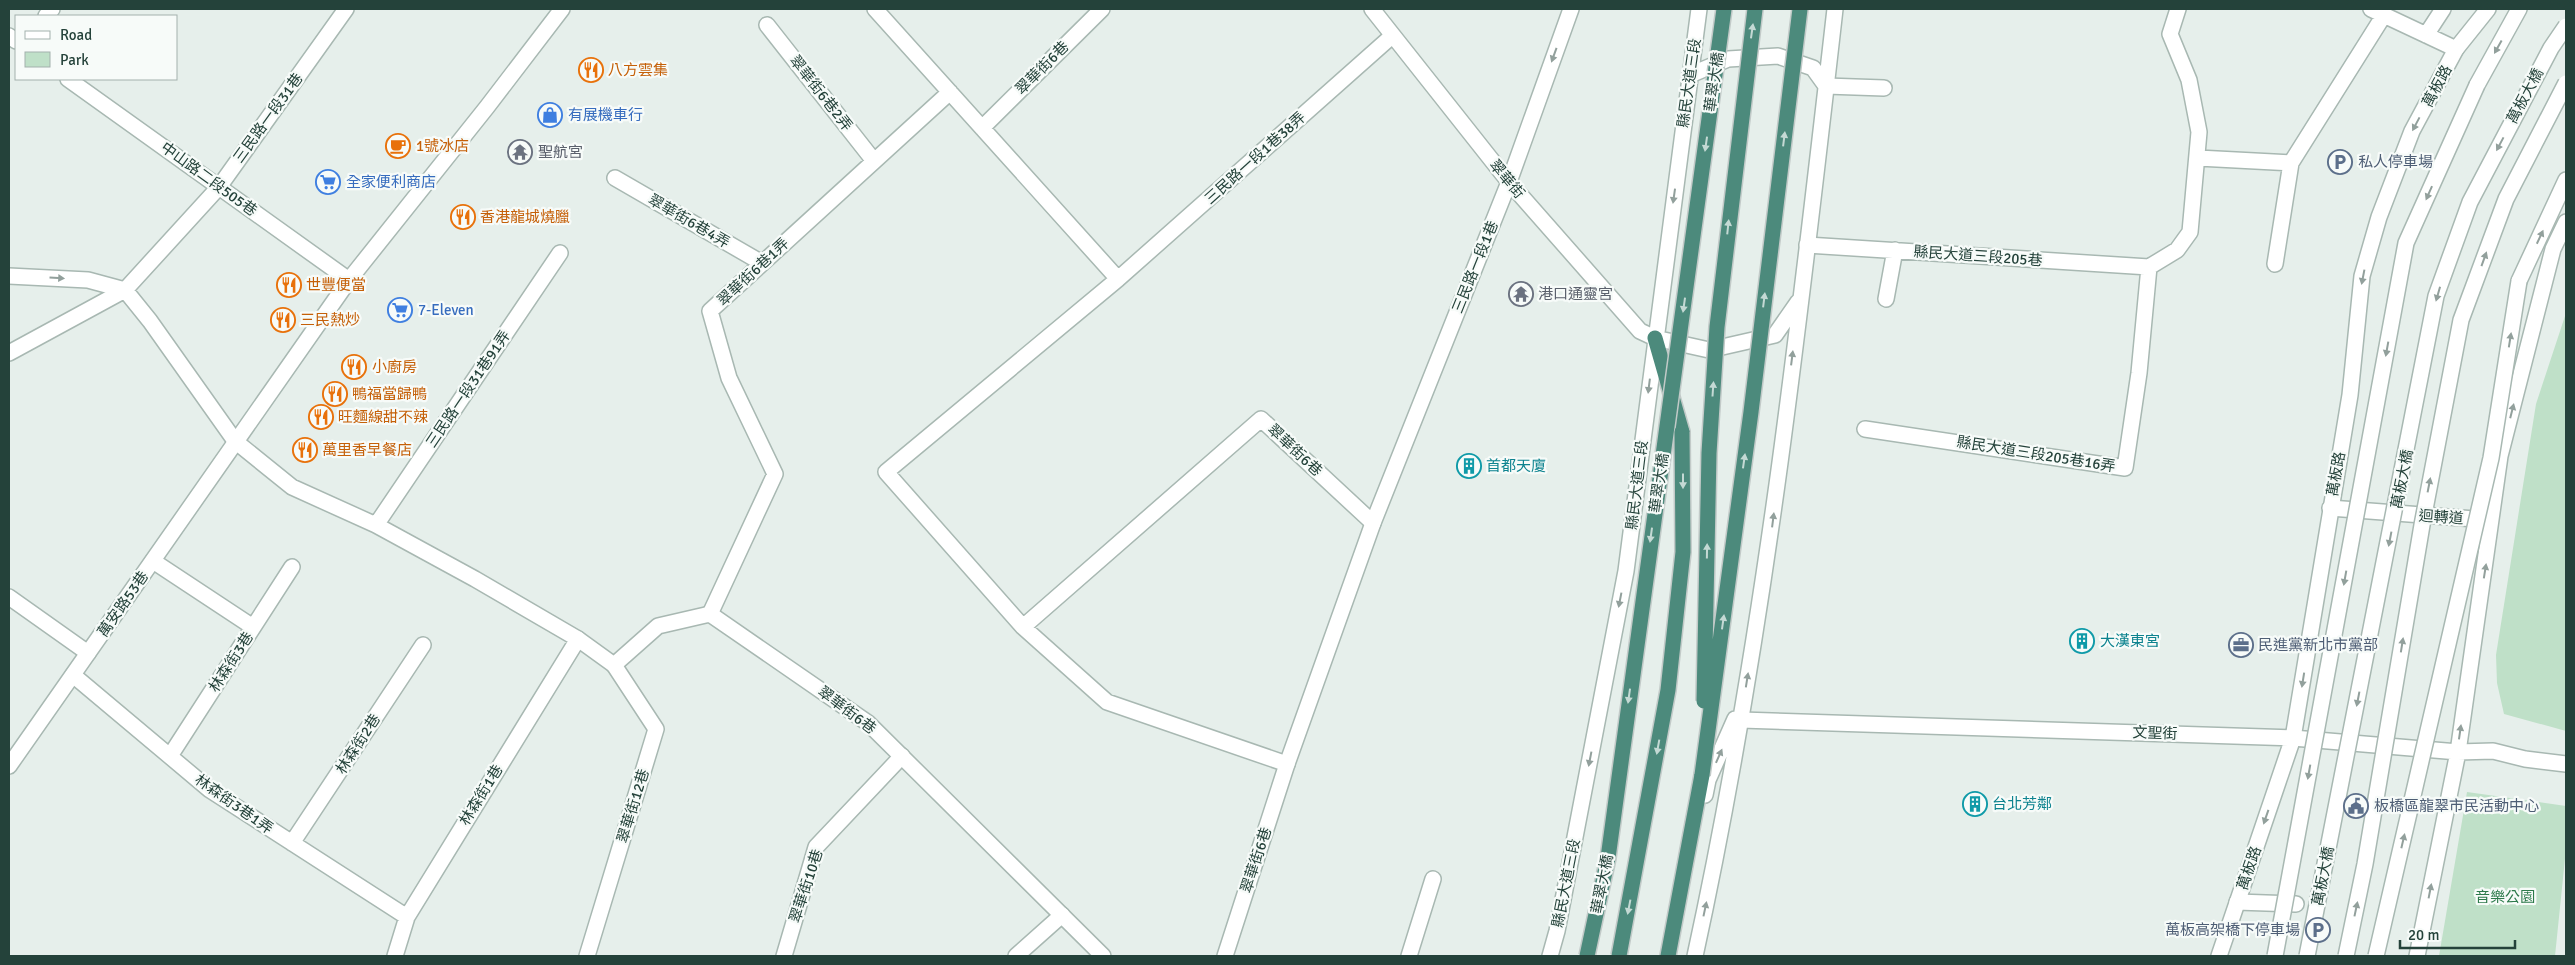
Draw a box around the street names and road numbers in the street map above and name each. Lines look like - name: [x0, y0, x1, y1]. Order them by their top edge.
- street label: 縣民大道三段: [1674, 37, 1704, 129]
- street label: 翠華街6巷: [1012, 38, 1072, 98]
- street label: 華翠大橋: [1701, 51, 1727, 113]
- street label: 翠華街6巷2弄: [786, 52, 856, 134]
- street label: 萬板路: [2418, 62, 2456, 110]
- street label: 萬板大橋: [2503, 65, 2547, 127]
- street label: 三民路一段31巷: [230, 70, 306, 166]
- street label: 三民路一段1巷38弄: [1201, 108, 1309, 208]
- street label: 中山路二段505巷: [157, 138, 261, 220]
- street label: 翠華街: [1486, 156, 1528, 202]
- street label: 翠華街6巷4弄: [645, 190, 733, 252]
- street label: 三民路一段1巷: [1448, 218, 1502, 316]
- street label: 翠華街6巷1弄: [714, 234, 792, 310]
- street label: 縣民大道三段205巷: [1913, 243, 2043, 269]
- street label: 三民路一段31巷91弄: [422, 327, 514, 451]
- street label: 翠華街6巷: [1264, 420, 1326, 480]
- street label: 縣民大道三段205巷16弄: [1955, 433, 2117, 475]
- street label: 縣民大道三段: [1623, 439, 1651, 531]
- street label: 萬板大橋: [2387, 448, 2417, 510]
- street label: 萬板路: [2323, 450, 2349, 498]
- street label: 華翠大橋: [1646, 452, 1672, 514]
- street label: 迴轉道: [2418, 506, 2464, 528]
- street label: 萬安路53巷: [94, 568, 152, 640]
- street label: 林森街3巷: [205, 629, 257, 695]
- street label: 翠華街6巷: [814, 682, 880, 738]
- street label: 林森街2巷: [332, 711, 384, 777]
- street label: 文聖街: [2132, 723, 2178, 743]
- street label: 林森街1巷: [455, 761, 507, 829]
- street label: 翠華街12巷: [613, 767, 653, 845]
- street label: 林森街3巷1弄: [191, 770, 277, 838]
- street label: 翠華街6巷: [1237, 825, 1275, 895]
- street label: 縣民大道三段: [1549, 837, 1583, 929]
- street label: 萬板路: [2233, 844, 2265, 892]
- street label: 萬板大橋: [2308, 845, 2338, 907]
- street label: 翠華街10巷: [786, 847, 826, 925]
- street label: 華翠大橋: [1587, 853, 1617, 915]

